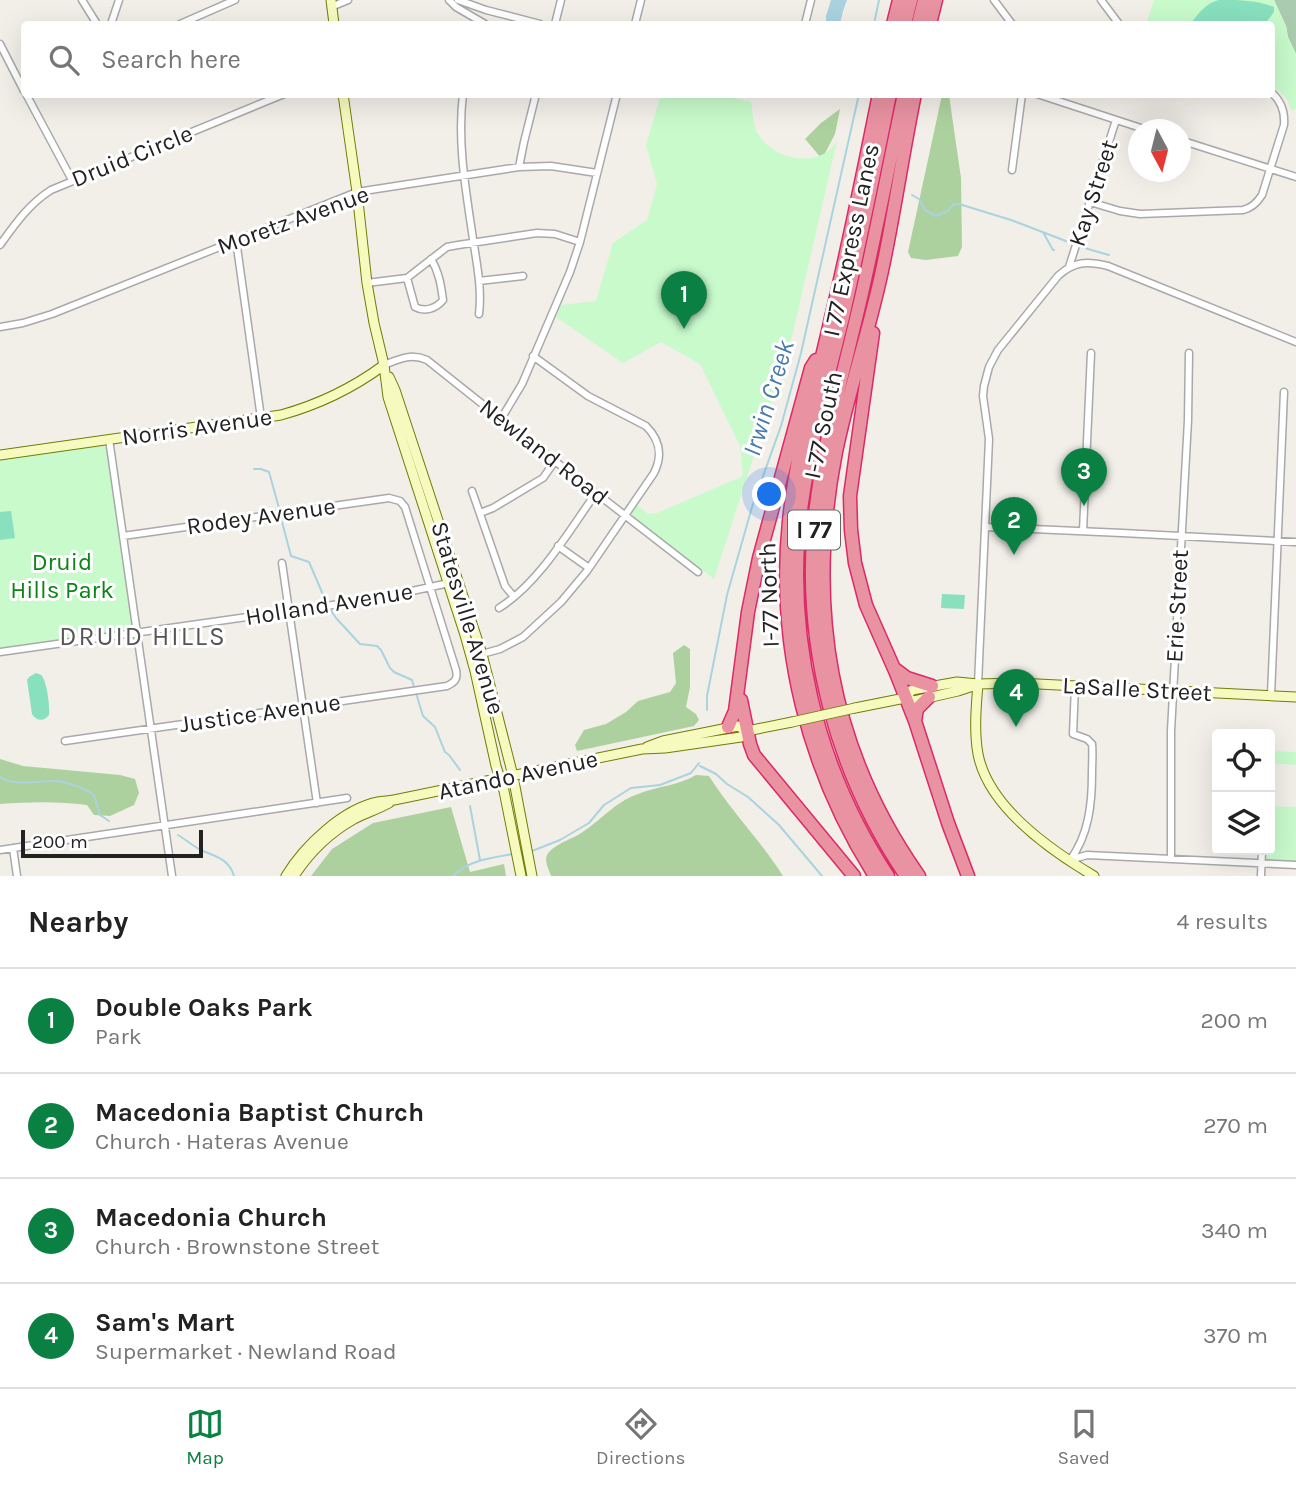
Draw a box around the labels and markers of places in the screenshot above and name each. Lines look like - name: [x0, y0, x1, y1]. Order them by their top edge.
- pin: 1: [661, 271, 707, 329]
- pin: 3: [1061, 448, 1107, 506]
- pin: 2: [991, 497, 1037, 555]
- pin: 4: [993, 669, 1039, 727]

